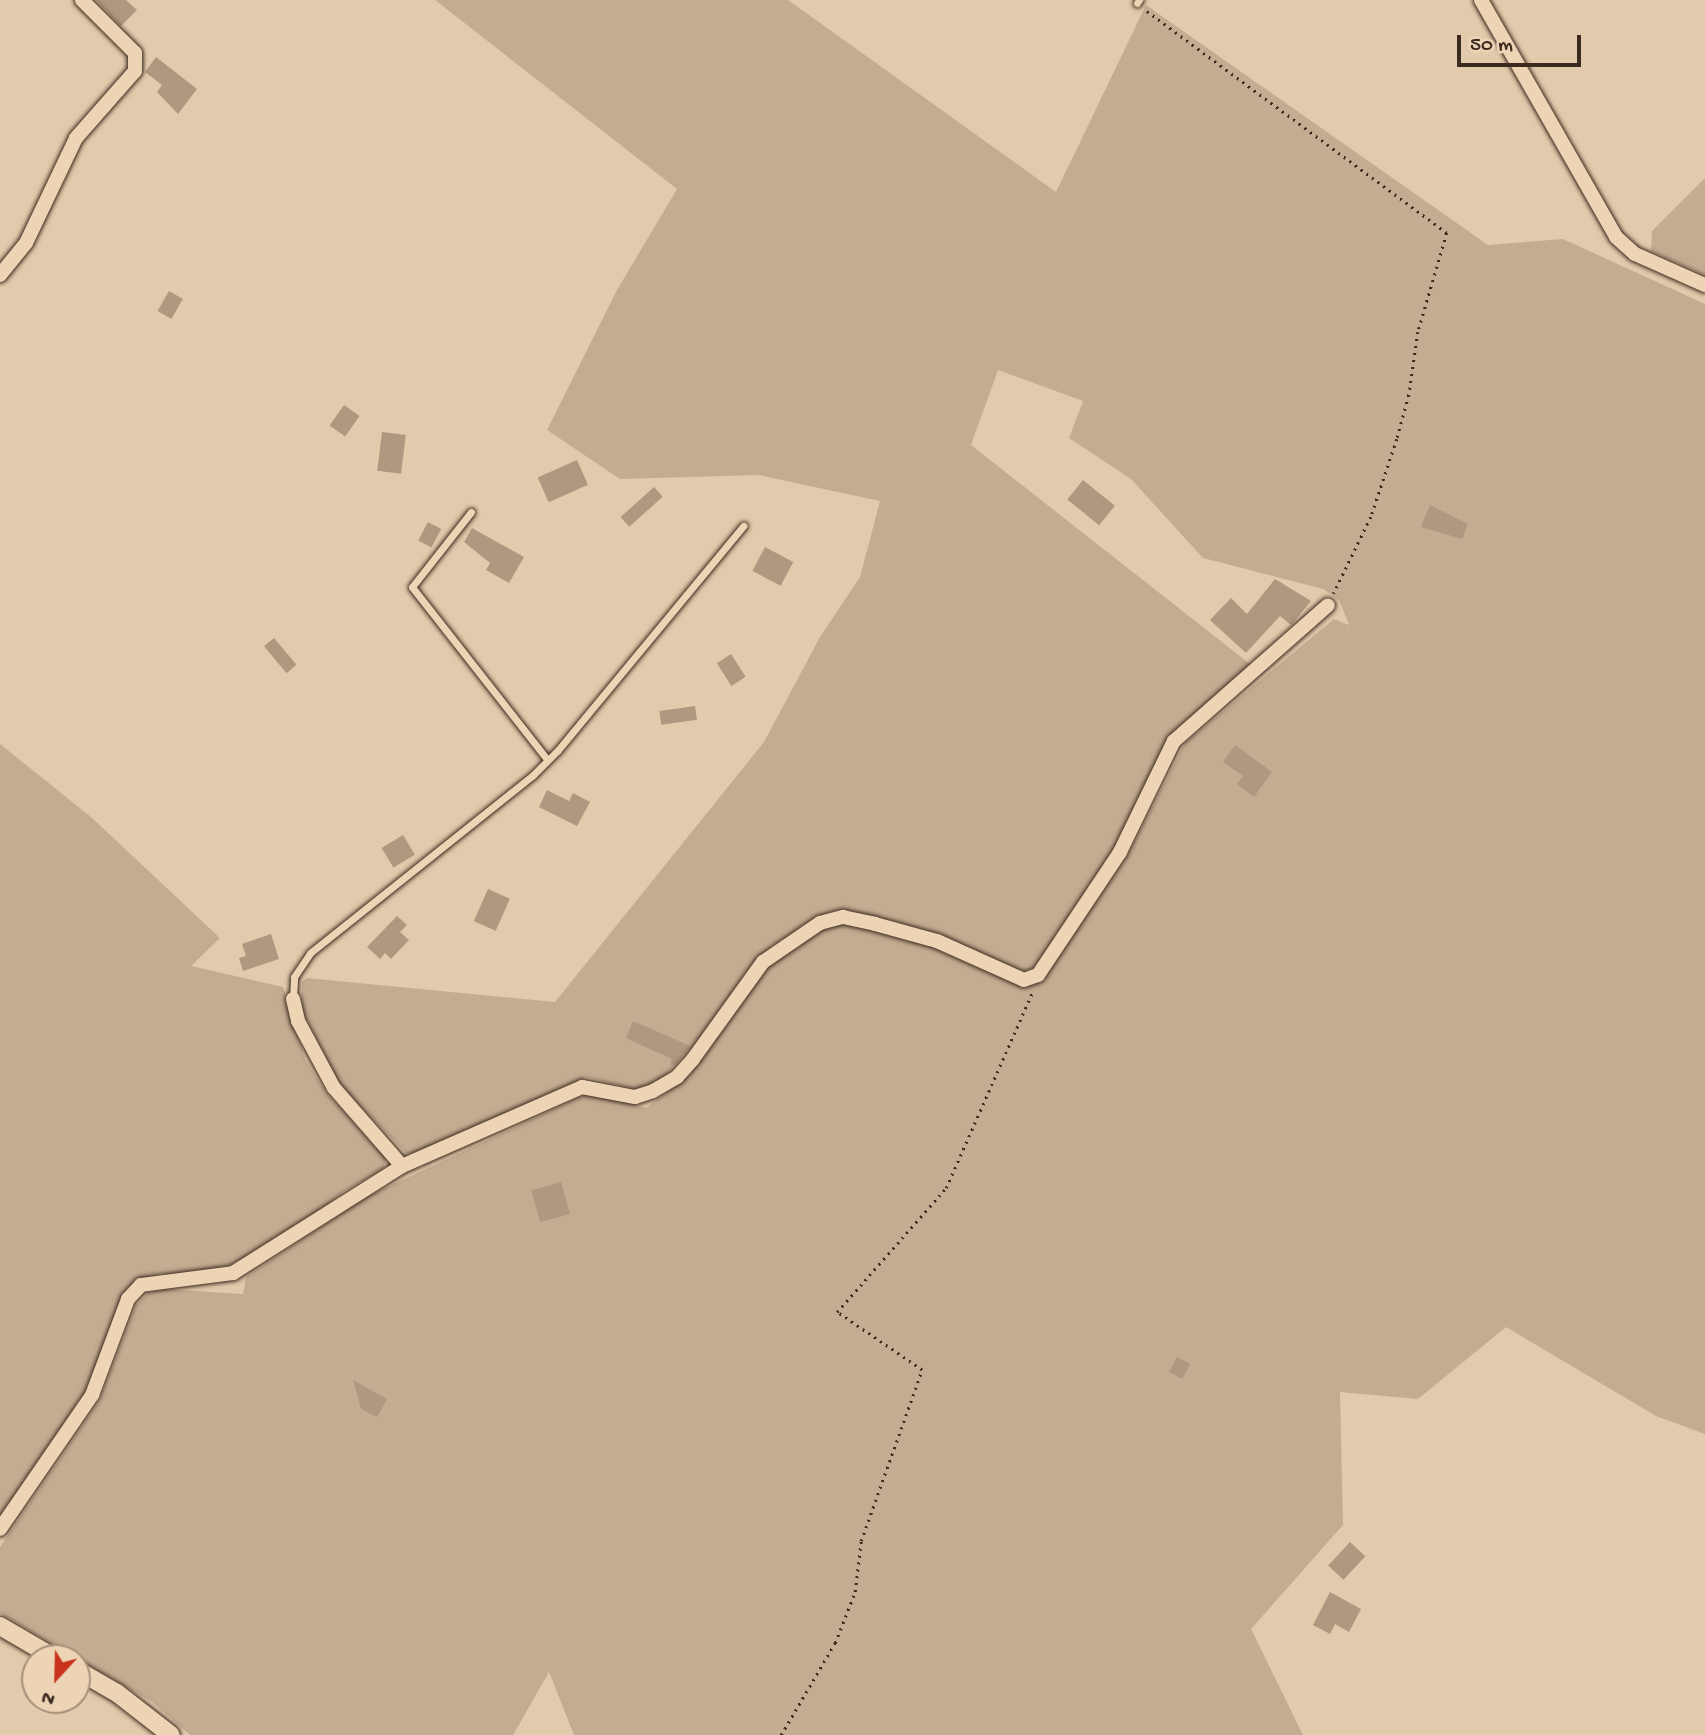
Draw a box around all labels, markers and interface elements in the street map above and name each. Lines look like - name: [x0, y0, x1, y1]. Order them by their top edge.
- scale bar: [1460, 21, 1584, 65]
- text: 50 m: [1470, 34, 1513, 59]
- north arrow: [21, 1644, 91, 1714]
- text: N: [39, 1684, 59, 1710]

